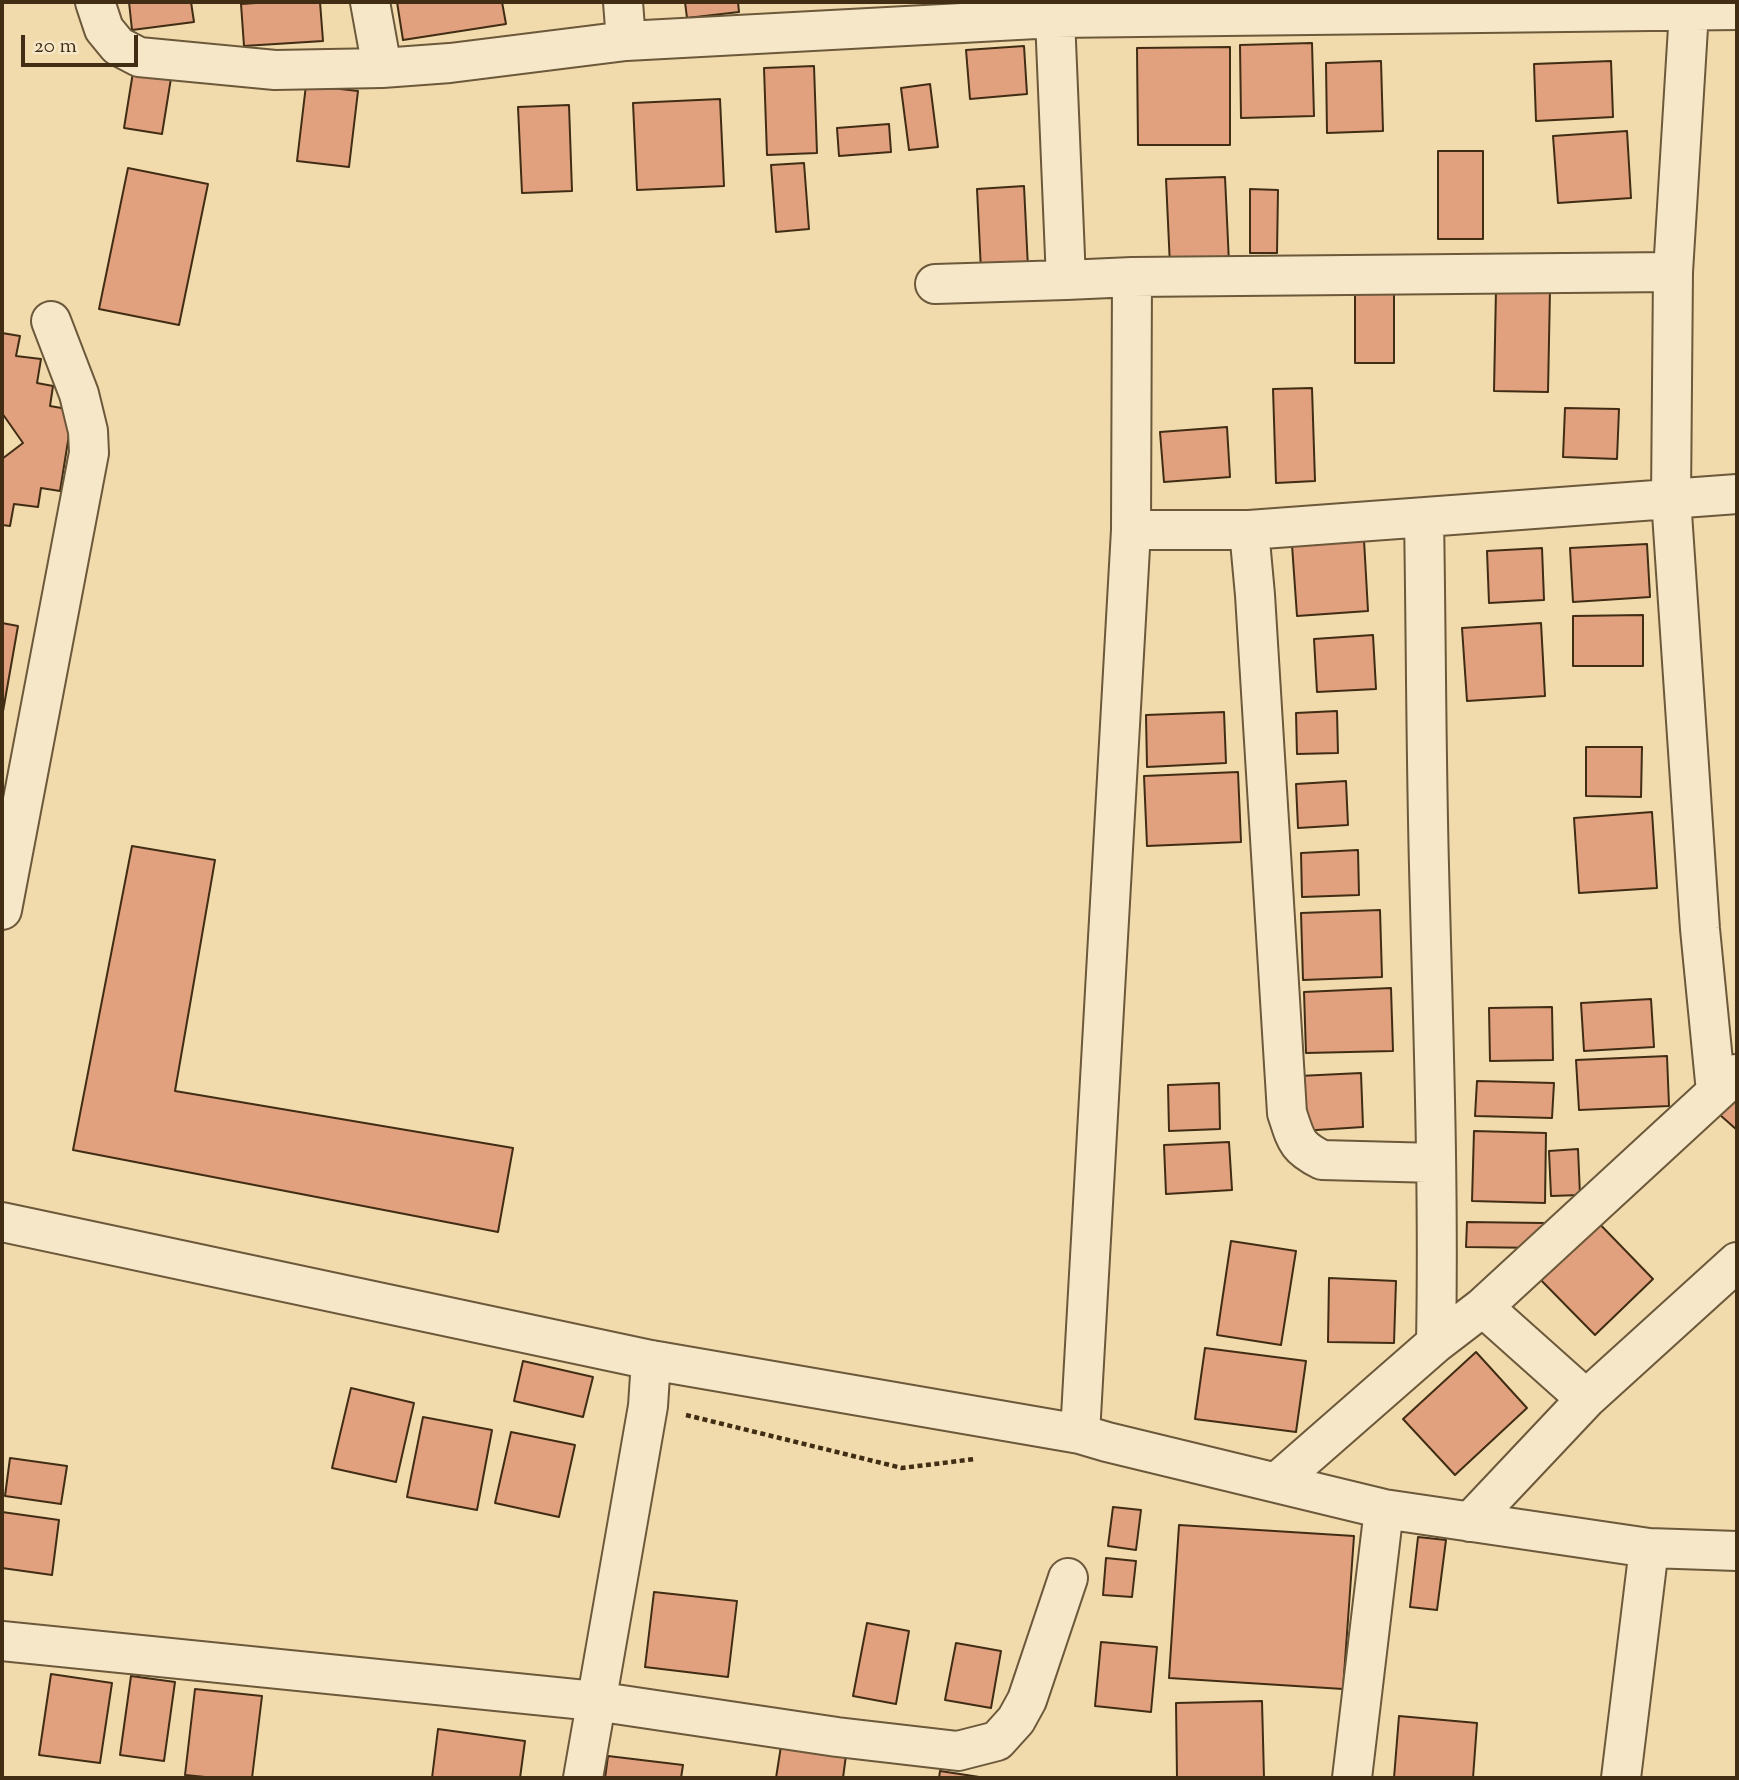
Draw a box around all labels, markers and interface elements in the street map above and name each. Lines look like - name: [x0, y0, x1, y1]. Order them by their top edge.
- scale bar: [24, 21, 142, 65]
- text: 20 m: [34, 32, 77, 62]

